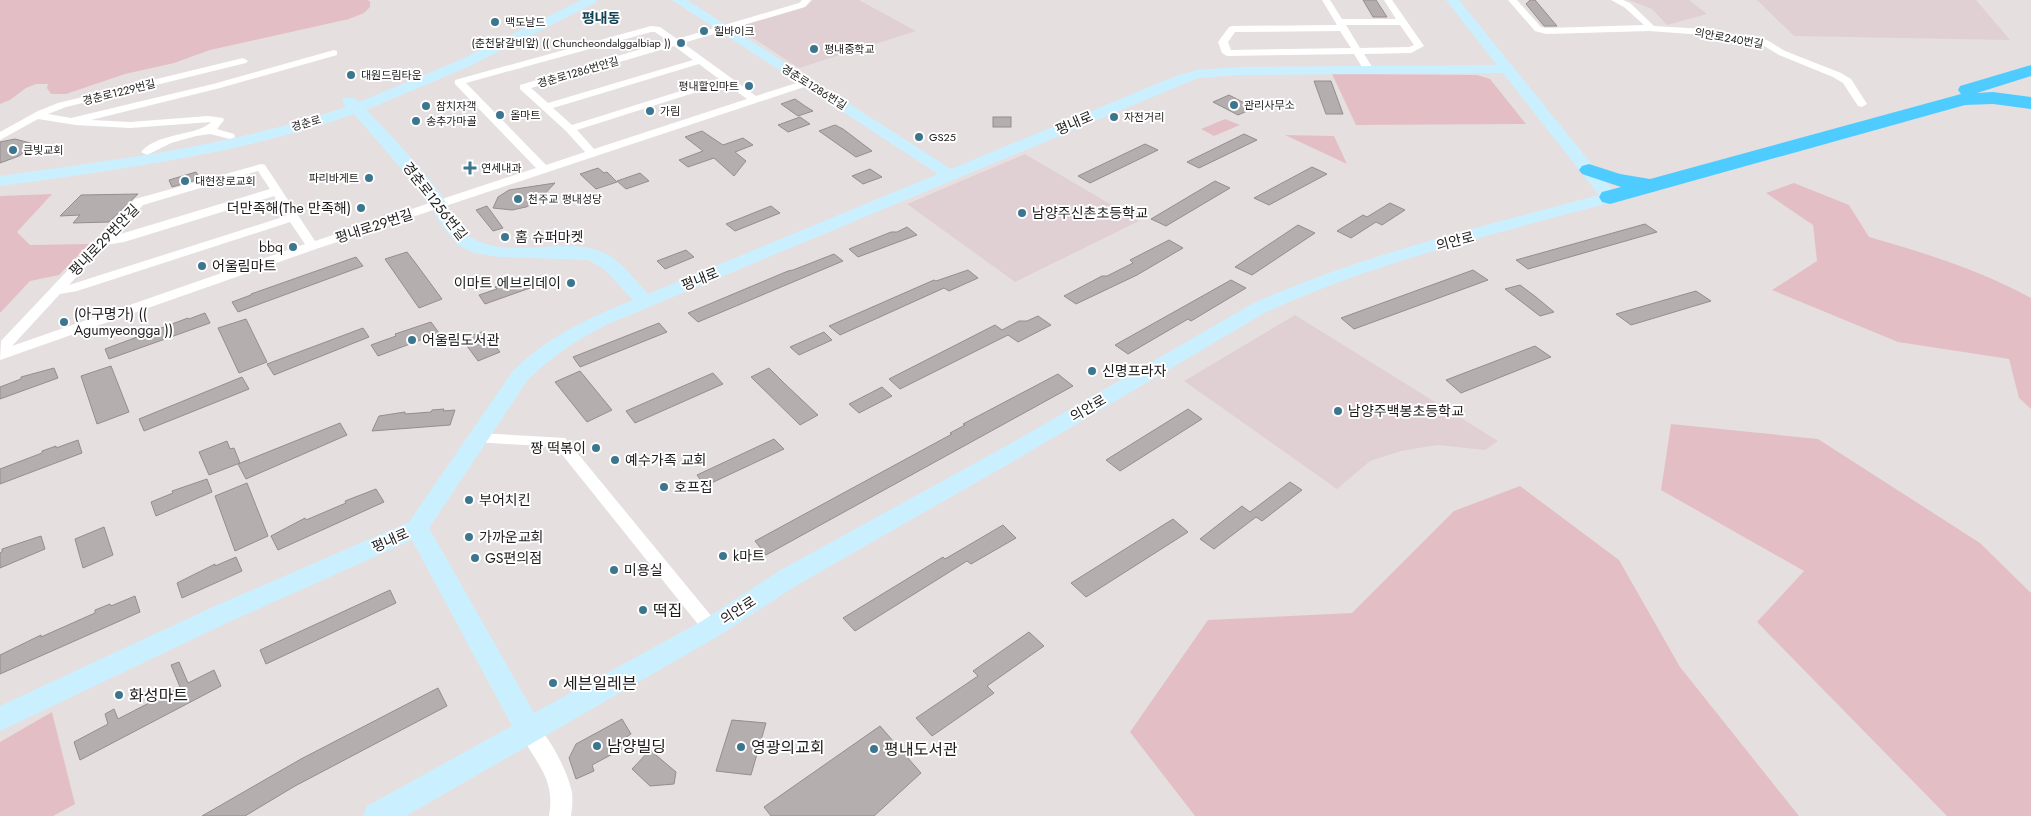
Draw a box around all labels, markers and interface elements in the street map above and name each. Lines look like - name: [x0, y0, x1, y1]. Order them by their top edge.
- district label: 평내동: [582, 8, 620, 28]
- place label: 맥도날드: [505, 14, 545, 30]
- marker: 맥도날드: [489, 16, 501, 28]
- place label: 힐바이크: [714, 23, 754, 39]
- street label: 의안로240번길: [1693, 24, 1765, 52]
- marker: 힐바이크: [698, 25, 710, 37]
- place label: (춘천닭갈비앞) (( Chuncheondalggalbiap )): [471, 35, 671, 51]
- marker: (춘천닭갈비앞) (( Chuncheondalggalbiap )): [675, 37, 687, 49]
- place label: 평내중학교: [824, 41, 875, 57]
- marker: 평내중학교: [808, 43, 820, 55]
- street label: 경춘로1286번안길: [535, 53, 621, 91]
- street label: 경춘로1286번길: [778, 61, 850, 113]
- place label: 대원드림타운: [361, 67, 422, 83]
- marker: 대원드림타운: [345, 69, 357, 81]
- street label: 경춘로1229번길: [81, 75, 157, 109]
- place label: 평내할인마트: [678, 78, 739, 94]
- marker: 평내할인마트: [743, 80, 755, 92]
- place label: 관리사무소: [1244, 97, 1295, 113]
- place label: 참치자객: [436, 98, 476, 114]
- marker: 관리사무소: [1228, 99, 1240, 111]
- marker: 참치자객: [420, 100, 432, 112]
- place label: 가림: [660, 103, 680, 119]
- marker: 가림: [644, 105, 656, 117]
- street label: 평내로: [1052, 106, 1096, 140]
- place label: 올마트: [510, 107, 540, 123]
- marker: 올마트: [494, 109, 506, 121]
- place label: 자전거리: [1124, 109, 1164, 125]
- street label: 경춘로: [289, 111, 323, 135]
- marker: 자전거리: [1108, 111, 1120, 123]
- place label: 송추가마골: [426, 113, 477, 129]
- marker: 송추가마골: [410, 115, 422, 127]
- place label: GS25: [929, 129, 956, 145]
- marker: GS25: [913, 131, 925, 143]
- place label: 큰빛교회: [23, 142, 63, 158]
- marker: 큰빛교회: [7, 144, 19, 156]
- street label: 경춘로1256번길: [398, 158, 472, 244]
- place label: 연세내과: [481, 160, 521, 176]
- marker: 연세내과: [463, 161, 477, 175]
- place label: 파리바게트: [308, 170, 359, 186]
- marker: 파리바게트: [363, 172, 375, 184]
- place label: 대현장로교회: [195, 173, 256, 189]
- marker: 대현장로교회: [179, 175, 191, 187]
- place label: 천주교 평내성당: [528, 191, 602, 207]
- marker: 천주교 평내성당: [512, 193, 524, 205]
- place label: 더만족해(The 만족해): [227, 198, 351, 218]
- street label: 평내로29번안길: [64, 199, 144, 281]
- marker: 더만족해(The 만족해): [355, 202, 367, 214]
- place label: 남양주신촌초등학교: [1032, 203, 1148, 223]
- street label: 평내로29번길: [333, 204, 415, 248]
- marker: 남양주신촌초등학교: [1016, 207, 1028, 219]
- street label: 의안로: [1434, 226, 1476, 256]
- place label: 홈 슈퍼마켓: [515, 227, 584, 247]
- marker: 홈 슈퍼마켓: [499, 231, 511, 243]
- place label: bbq: [259, 237, 283, 257]
- marker: bbq: [287, 241, 299, 253]
- place label: 어울림마트: [212, 256, 277, 276]
- marker: 어울림마트: [196, 260, 208, 272]
- street label: 평내로: [678, 262, 722, 296]
- place label: 이마트 에브리데이: [454, 273, 561, 293]
- marker: 이마트 에브리데이: [565, 277, 577, 289]
- place label: (아구명가) (( Agumyeongga )): [74, 304, 173, 340]
- marker: (아구명가) (( Agumyeongga )): [58, 316, 70, 328]
- place label: 어울림도서관: [422, 330, 499, 350]
- marker: 어울림도서관: [406, 334, 418, 346]
- place label: 신명프라자: [1102, 361, 1167, 381]
- marker: 신명프라자: [1086, 365, 1098, 377]
- street label: 의안로: [1066, 390, 1110, 426]
- place label: 남양주백봉초등학교: [1348, 401, 1464, 421]
- marker: 남양주백봉초등학교: [1332, 405, 1344, 417]
- place label: 짱 떡볶이: [530, 438, 586, 458]
- marker: 짱 떡볶이: [590, 442, 602, 454]
- place label: 예수가족 교회: [625, 450, 706, 470]
- marker: 예수가족 교회: [609, 454, 621, 466]
- place label: 호프집: [674, 477, 713, 497]
- marker: 호프집: [658, 481, 670, 493]
- place label: 부어치킨: [479, 490, 531, 510]
- marker: 부어치킨: [463, 494, 475, 506]
- street label: 평내로: [368, 523, 412, 557]
- place label: 가까운교회: [479, 527, 543, 547]
- marker: 가까운교회: [463, 531, 475, 543]
- place label: k마트: [733, 546, 765, 566]
- place label: GS편의점: [485, 548, 542, 568]
- marker: k마트: [717, 550, 729, 562]
- marker: GS편의점: [469, 552, 481, 564]
- place label: 미용실: [624, 560, 663, 580]
- marker: 미용실: [608, 564, 620, 576]
- street label: 의안로: [716, 591, 760, 629]
- place label: 떡집: [653, 599, 682, 622]
- marker: 떡집: [637, 604, 649, 616]
- place label: 세븐일레븐: [563, 672, 637, 695]
- marker: 세븐일레븐: [547, 677, 559, 689]
- place label: 화성마트: [129, 684, 188, 707]
- marker: 화성마트: [113, 689, 125, 701]
- place label: 남양빌딩: [607, 735, 666, 758]
- place label: 영광의교회: [751, 736, 825, 759]
- place label: 평내도서관: [884, 738, 958, 761]
- marker: 남양빌딩: [591, 740, 603, 752]
- marker: 영광의교회: [735, 741, 747, 753]
- marker: 평내도서관: [868, 743, 880, 755]

